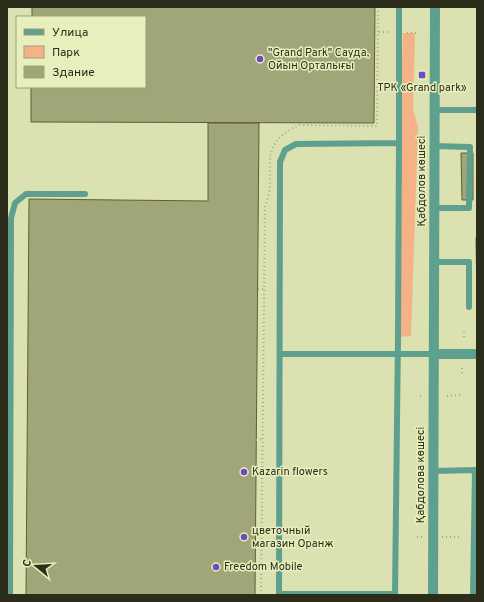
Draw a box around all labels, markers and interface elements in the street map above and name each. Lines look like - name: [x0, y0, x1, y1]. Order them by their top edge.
- legend: [16, 16, 146, 88]
- text: Улица: [52, 25, 88, 41]
- text: Парк: [52, 45, 80, 61]
- place label: "Grand Park" Сауда, Ойын Орталығы: [268, 46, 370, 73]
- marker: "Grand Park" Сауда, Ойын Орталығы: [255, 54, 265, 64]
- text: Здание: [52, 65, 95, 81]
- marker: ТРК «Grand park»: [417, 70, 427, 80]
- place label: ТРК «Grand park»: [377, 81, 467, 95]
- street label: Қабдолов көшесі: [415, 136, 429, 226]
- street label: Қабдолова көшесі: [414, 427, 428, 523]
- place label: Kazarin flowers: [252, 465, 328, 479]
- marker: Kazarin flowers: [239, 467, 249, 477]
- place label: цветочный магазин Оранж: [252, 524, 334, 551]
- marker: цветочный магазин Оранж: [239, 532, 249, 542]
- north arrow: [16, 546, 56, 586]
- text: С: [20, 558, 35, 569]
- place label: Freedom Mobile: [224, 560, 303, 574]
- marker: Freedom Mobile: [211, 562, 221, 572]

